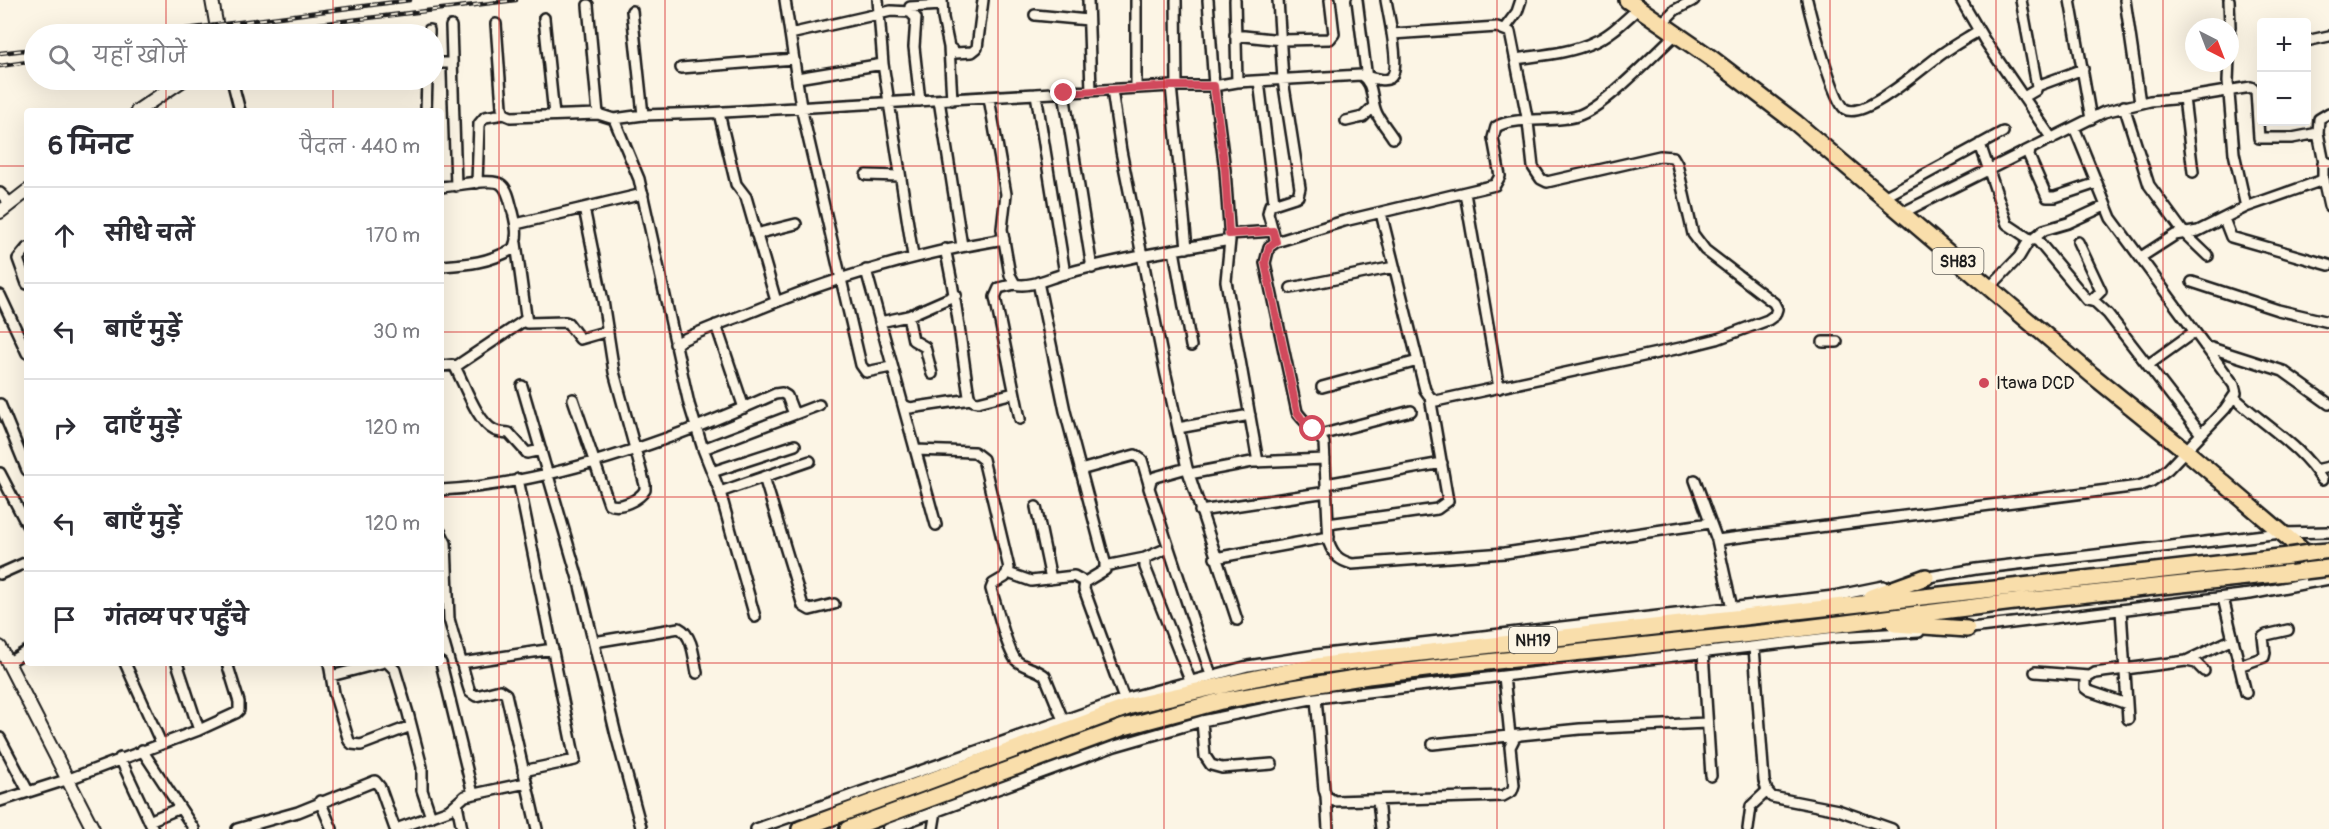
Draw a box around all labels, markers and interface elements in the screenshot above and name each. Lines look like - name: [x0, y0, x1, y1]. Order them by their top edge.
- north arrow: [2185, 18, 2239, 72]
- map controls: [2257, 18, 2311, 126]
- button: +: [2257, 18, 2311, 72]
- search box: [24, 24, 444, 90]
- icon: search: [45, 41, 78, 74]
- text: यहाँ खोजें: [93, 42, 187, 70]
- button: −: [2257, 72, 2311, 126]
- route end: [1050, 79, 1076, 105]
- text: 6 मिनट: [48, 130, 132, 162]
- text: पैदल · 440 m: [300, 134, 420, 159]
- icon: ahead: [48, 219, 81, 252]
- text: सीधे चलें: [105, 220, 194, 248]
- text: 170 m: [366, 223, 420, 248]
- road number: SH83: [1932, 248, 1984, 274]
- icon: left: [48, 315, 81, 348]
- text: बाएँ मुड़ें: [105, 316, 181, 344]
- text: 30 m: [373, 319, 420, 344]
- place label: Itawa DCD: [1996, 372, 2075, 395]
- marker: Itawa DCD: [1977, 376, 1991, 390]
- icon: right: [48, 411, 81, 444]
- text: दाएँ मुड़ें: [105, 412, 181, 440]
- text: 120 m: [365, 415, 420, 440]
- route start: [1299, 415, 1325, 441]
- icon: left: [48, 507, 81, 540]
- text: बाएँ मुड़ें: [105, 508, 181, 536]
- text: 120 m: [365, 511, 420, 536]
- icon: arrive: [48, 603, 81, 636]
- text: गंतव्य पर पहुँचे: [105, 604, 248, 632]
- road number: NH19: [1509, 627, 1557, 653]

